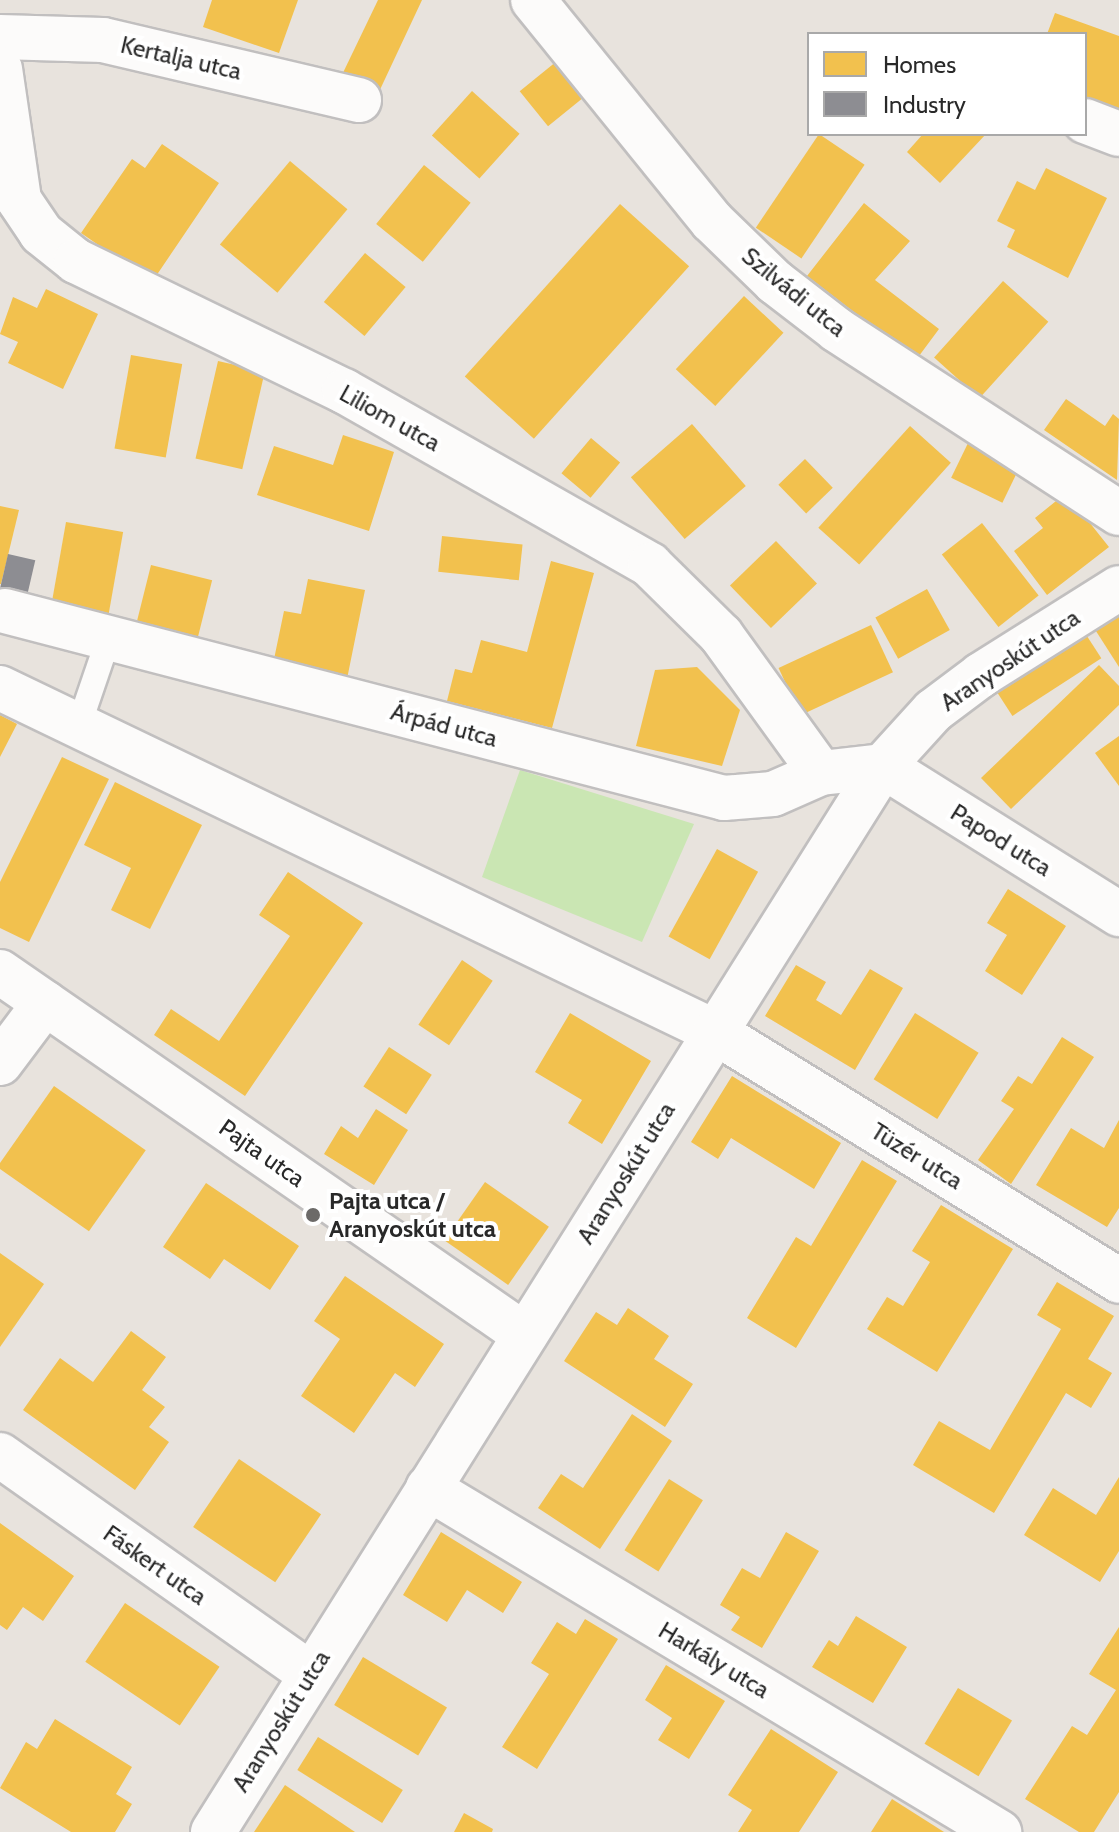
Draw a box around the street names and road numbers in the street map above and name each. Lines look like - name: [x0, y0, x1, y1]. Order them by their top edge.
- street label: Kertalja utca: [118, 30, 244, 86]
- street label: Szilvádi utca: [736, 241, 852, 343]
- street label: Liliom utca: [335, 379, 445, 457]
- street label: Aranyoskút utca: [935, 603, 1085, 717]
- street label: Árpád utca: [388, 697, 500, 753]
- street label: Papod utca: [945, 798, 1057, 882]
- street label: Aranyoskút utca: [571, 1097, 681, 1249]
- street label: Pajta utca: [214, 1113, 310, 1193]
- street label: Tüzér utca: [866, 1117, 968, 1195]
- street label: Fáskert utca: [98, 1519, 212, 1611]
- street label: Harkály utca: [653, 1616, 775, 1704]
- street label: Aranyoskút utca: [226, 1645, 336, 1797]

